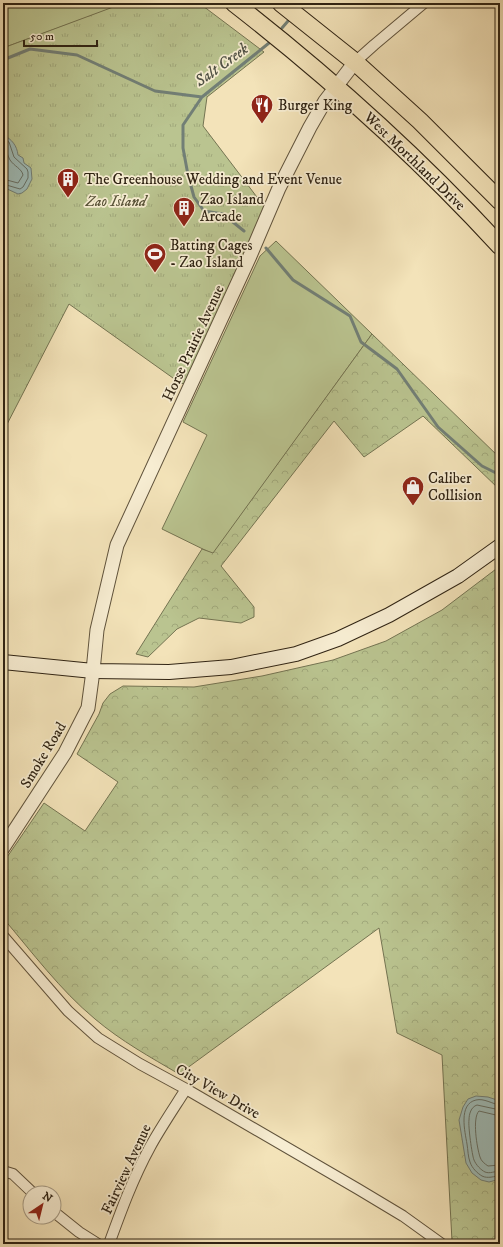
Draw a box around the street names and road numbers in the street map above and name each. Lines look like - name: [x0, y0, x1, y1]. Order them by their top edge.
- street label: West Morthland Drive: [359, 107, 469, 215]
- street label: Horse Prairie Avenue: [158, 282, 229, 404]
- street label: Smoke Road: [16, 718, 71, 792]
- street label: City View Drive: [172, 1060, 263, 1123]
- street label: Fairview Avenue: [97, 1121, 156, 1217]

